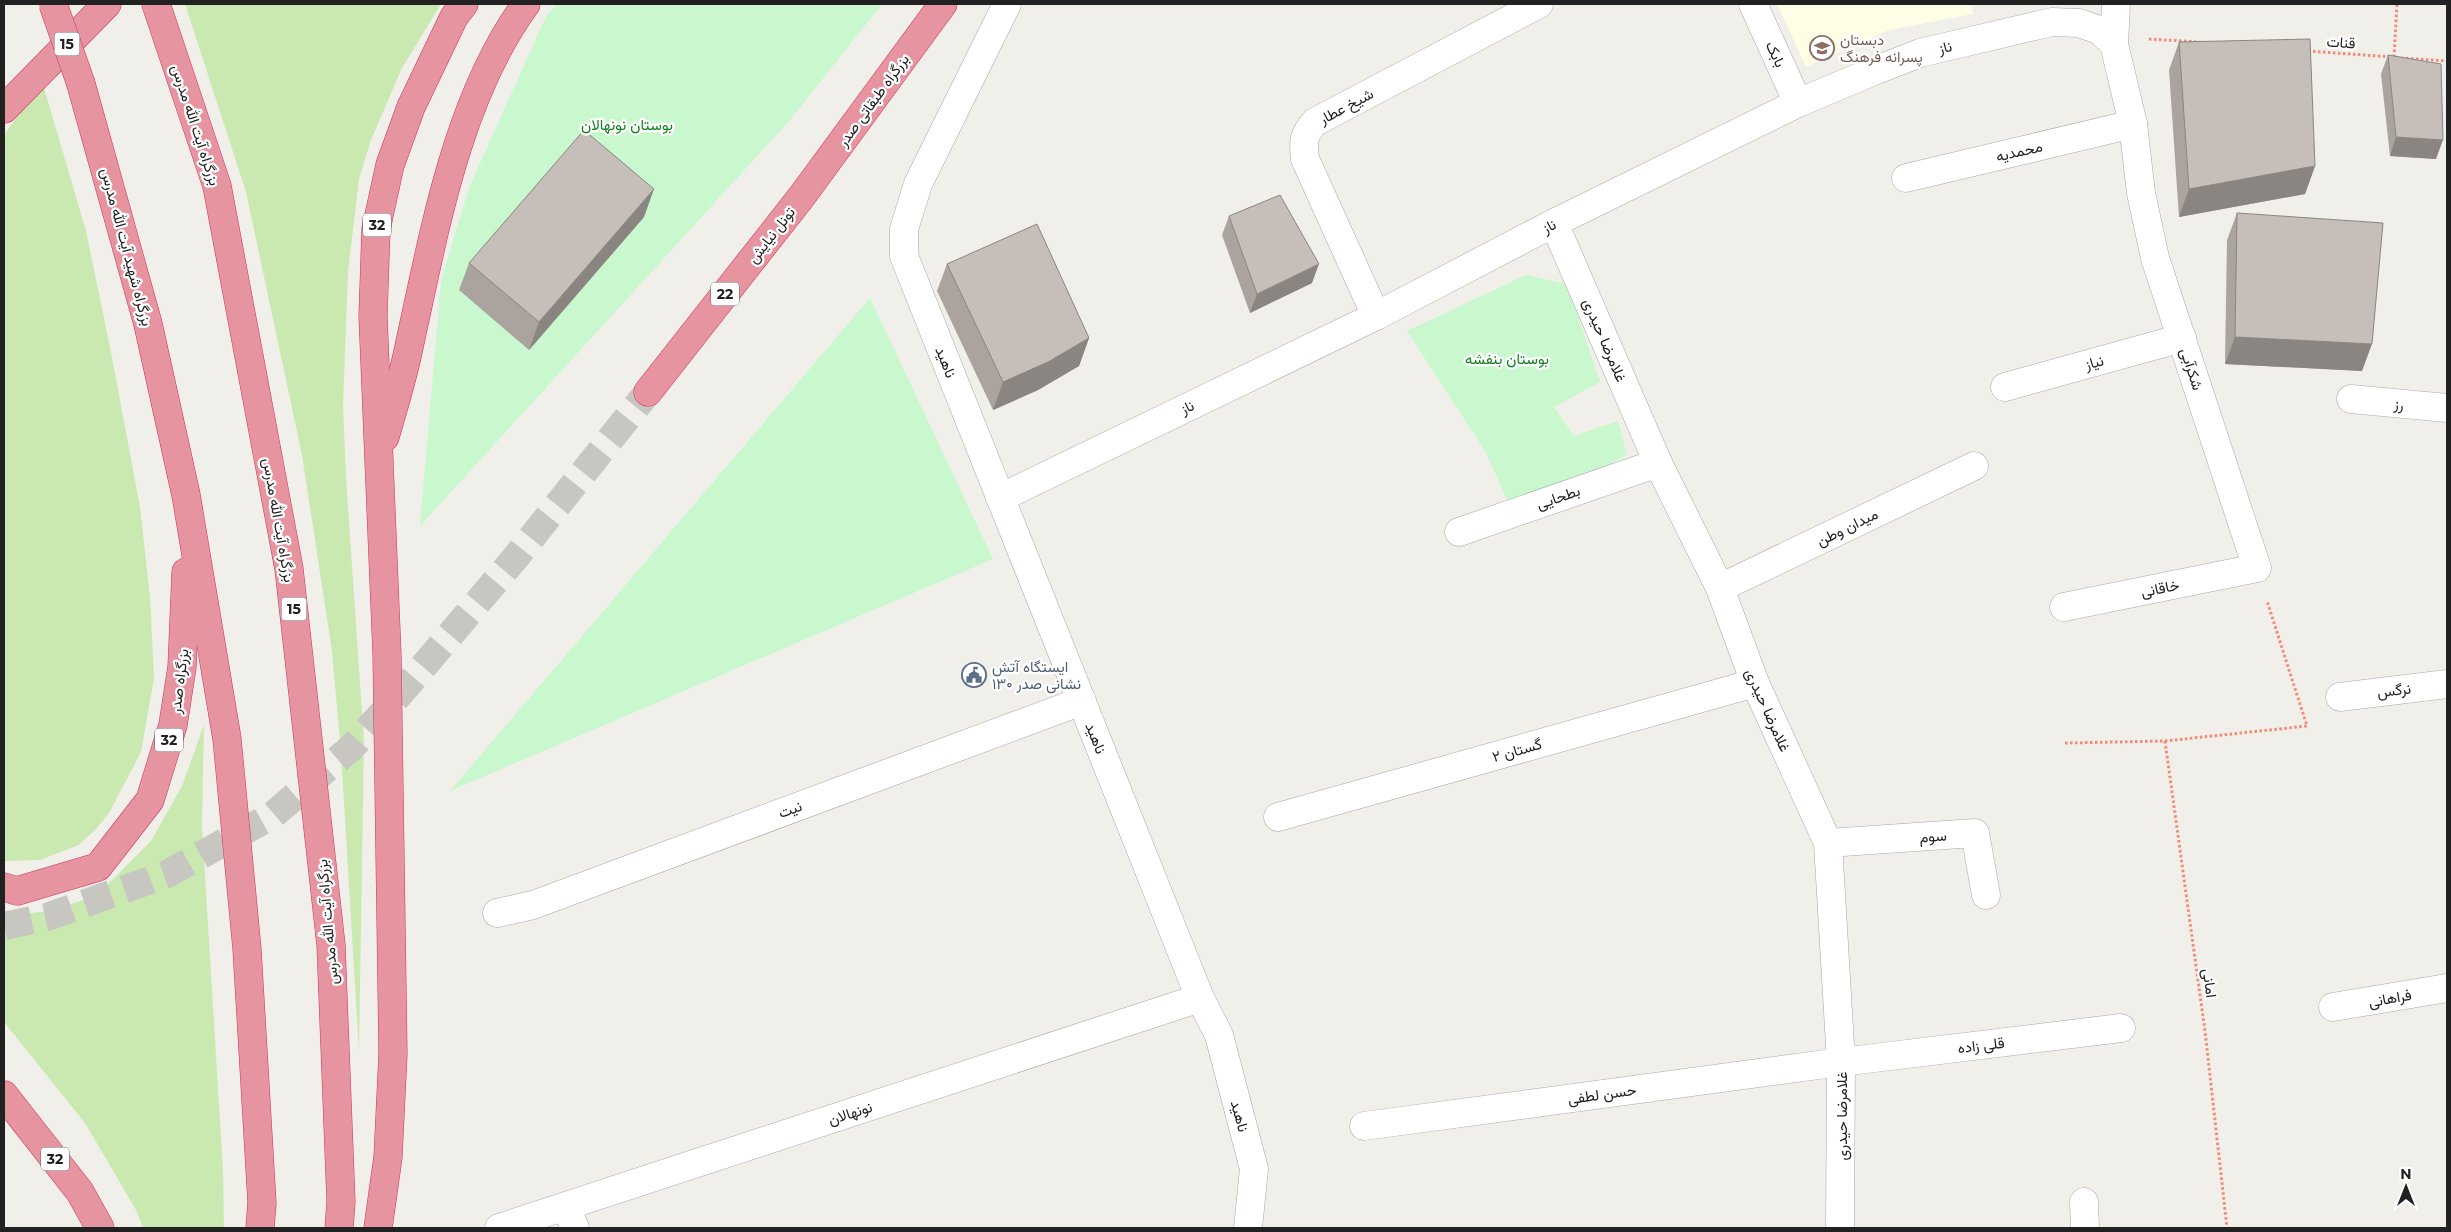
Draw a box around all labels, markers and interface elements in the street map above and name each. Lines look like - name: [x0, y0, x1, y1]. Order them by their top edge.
- place label: دبستان پسرانه فرهنگ: [1840, 30, 1923, 67]
- street label: قنات: [2326, 32, 2356, 52]
- road number: 15: [54, 33, 80, 56]
- school or university icon: دبستان پسرانه فرهنگ: [1809, 35, 1835, 61]
- street label: ناز: [1935, 36, 1954, 58]
- street label: بابک: [1762, 38, 1790, 70]
- street label: بزرگراه طبقاتی صدر: [832, 50, 914, 151]
- street label: بزرگراه آیت الله مدرس: [167, 62, 225, 188]
- street label: شیخ عطار: [1314, 84, 1378, 131]
- park label: بوستان نونهالان: [581, 115, 673, 134]
- street label: محمدیه: [1994, 136, 2044, 166]
- street label: بزرگراه شهید آیت الله مدرس: [96, 166, 157, 328]
- street label: تونل نیایش: [743, 203, 800, 268]
- road number: 32: [363, 214, 391, 236]
- street label: ناز: [1538, 215, 1559, 238]
- road number: 22: [711, 282, 739, 306]
- street label: غلامرضا حیدری: [1578, 295, 1631, 385]
- street label: ناهید: [931, 344, 961, 380]
- street label: شکرآبی: [2175, 345, 2208, 393]
- park label: بوستان بنفشه: [1465, 349, 1549, 368]
- street label: نیاز: [2081, 350, 2106, 374]
- street label: رز: [2392, 394, 2405, 414]
- street label: ناز: [1176, 396, 1197, 419]
- street label: بزرگراه آیت الله مدرس: [258, 456, 299, 584]
- street label: بطحایی: [1534, 481, 1583, 514]
- street label: میدان وطن: [1813, 504, 1881, 551]
- street label: خاقانی: [2139, 575, 2181, 602]
- road number: 15: [282, 598, 306, 620]
- street label: بزرگراه صدر: [165, 647, 192, 716]
- place label: ایستگاه آتش نشانی صدر ۱۳۰: [992, 657, 1081, 694]
- public building icon: ایستگاه آتش نشانی صدر ۱۳۰: [961, 662, 987, 688]
- street label: غلامرضا حیدری: [1740, 665, 1795, 755]
- street label: نرگس: [2376, 679, 2412, 702]
- street label: ناهید: [1081, 720, 1111, 756]
- road number: 32: [155, 728, 183, 752]
- street label: گستان ۲: [1490, 734, 1544, 766]
- street label: نیت: [776, 796, 804, 822]
- street label: سوم: [1919, 826, 1948, 847]
- street label: بزرگراه آیت الله مدرس: [312, 858, 343, 986]
- street label: امانی: [2198, 967, 2221, 999]
- street label: فراهانی: [2367, 985, 2413, 1012]
- street label: قلی زاده: [1956, 1033, 2006, 1058]
- street label: غلامرضا حیدری: [1832, 1071, 1852, 1161]
- street label: حسن لطفی: [1566, 1080, 1638, 1109]
- street label: نونهالان: [826, 1097, 874, 1129]
- street label: ناهید: [1227, 1098, 1253, 1134]
- road number: 32: [41, 1148, 69, 1170]
- north arrow: [2381, 1162, 2431, 1212]
- text: N: [2400, 1165, 2412, 1183]

